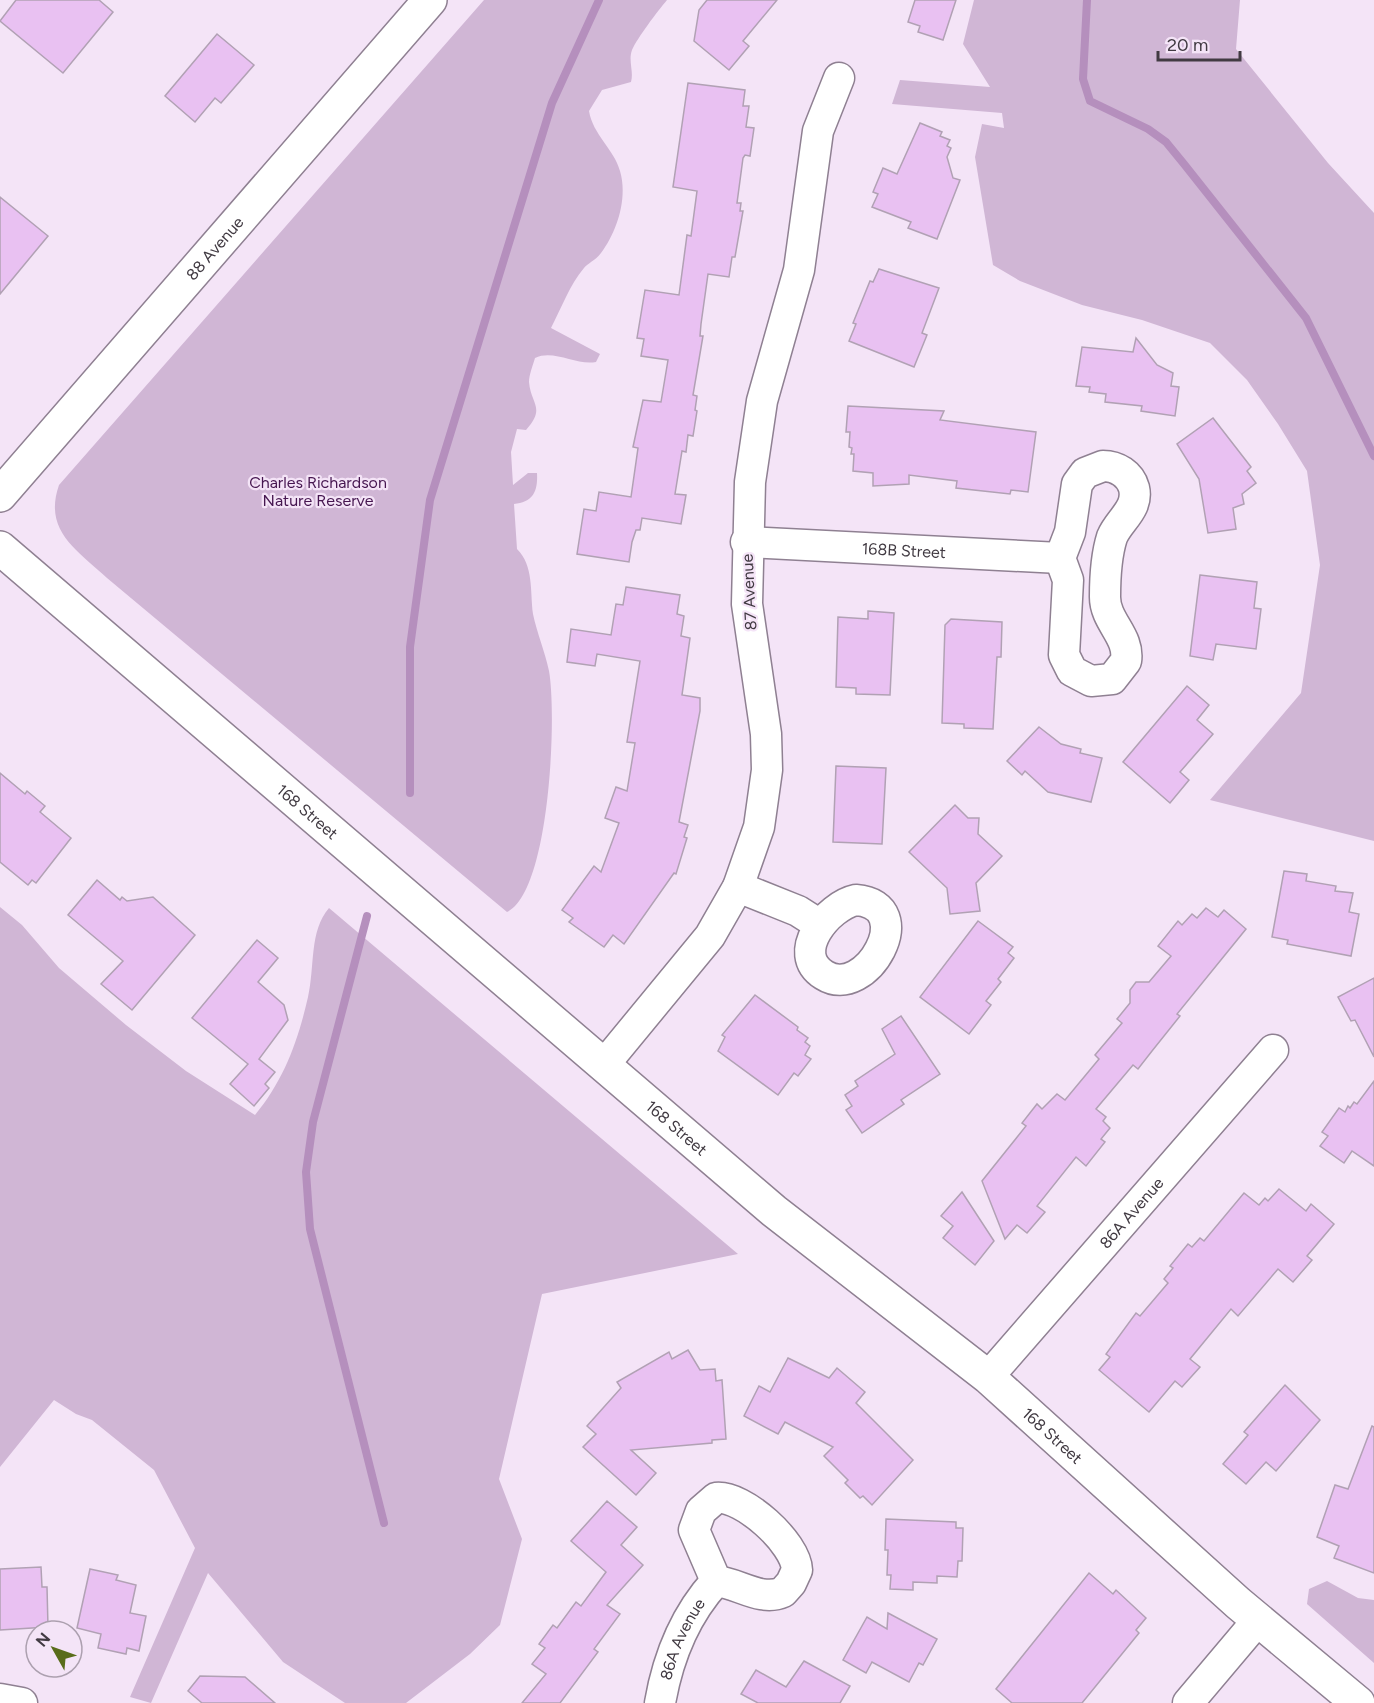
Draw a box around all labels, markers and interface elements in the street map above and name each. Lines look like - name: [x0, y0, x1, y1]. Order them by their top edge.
- scale bar: [1158, 24, 1240, 62]
- text: 20 m: [1167, 34, 1208, 56]
- street label: 88 Avenue: [182, 212, 247, 284]
- park label: Charles Richardson Nature Reserve: [249, 473, 387, 510]
- street label: 168B Street: [861, 538, 946, 562]
- street label: 87 Avenue: [737, 553, 760, 631]
- street label: 168 Street: [273, 780, 342, 843]
- street label: 168 Street: [642, 1096, 711, 1159]
- street label: 86A Avenue: [1095, 1173, 1167, 1252]
- street label: 168 Street: [1019, 1403, 1086, 1467]
- street label: 86A Avenue: [656, 1594, 709, 1682]
- north arrow: [24, 1619, 84, 1679]
- text: N: [32, 1629, 54, 1651]

